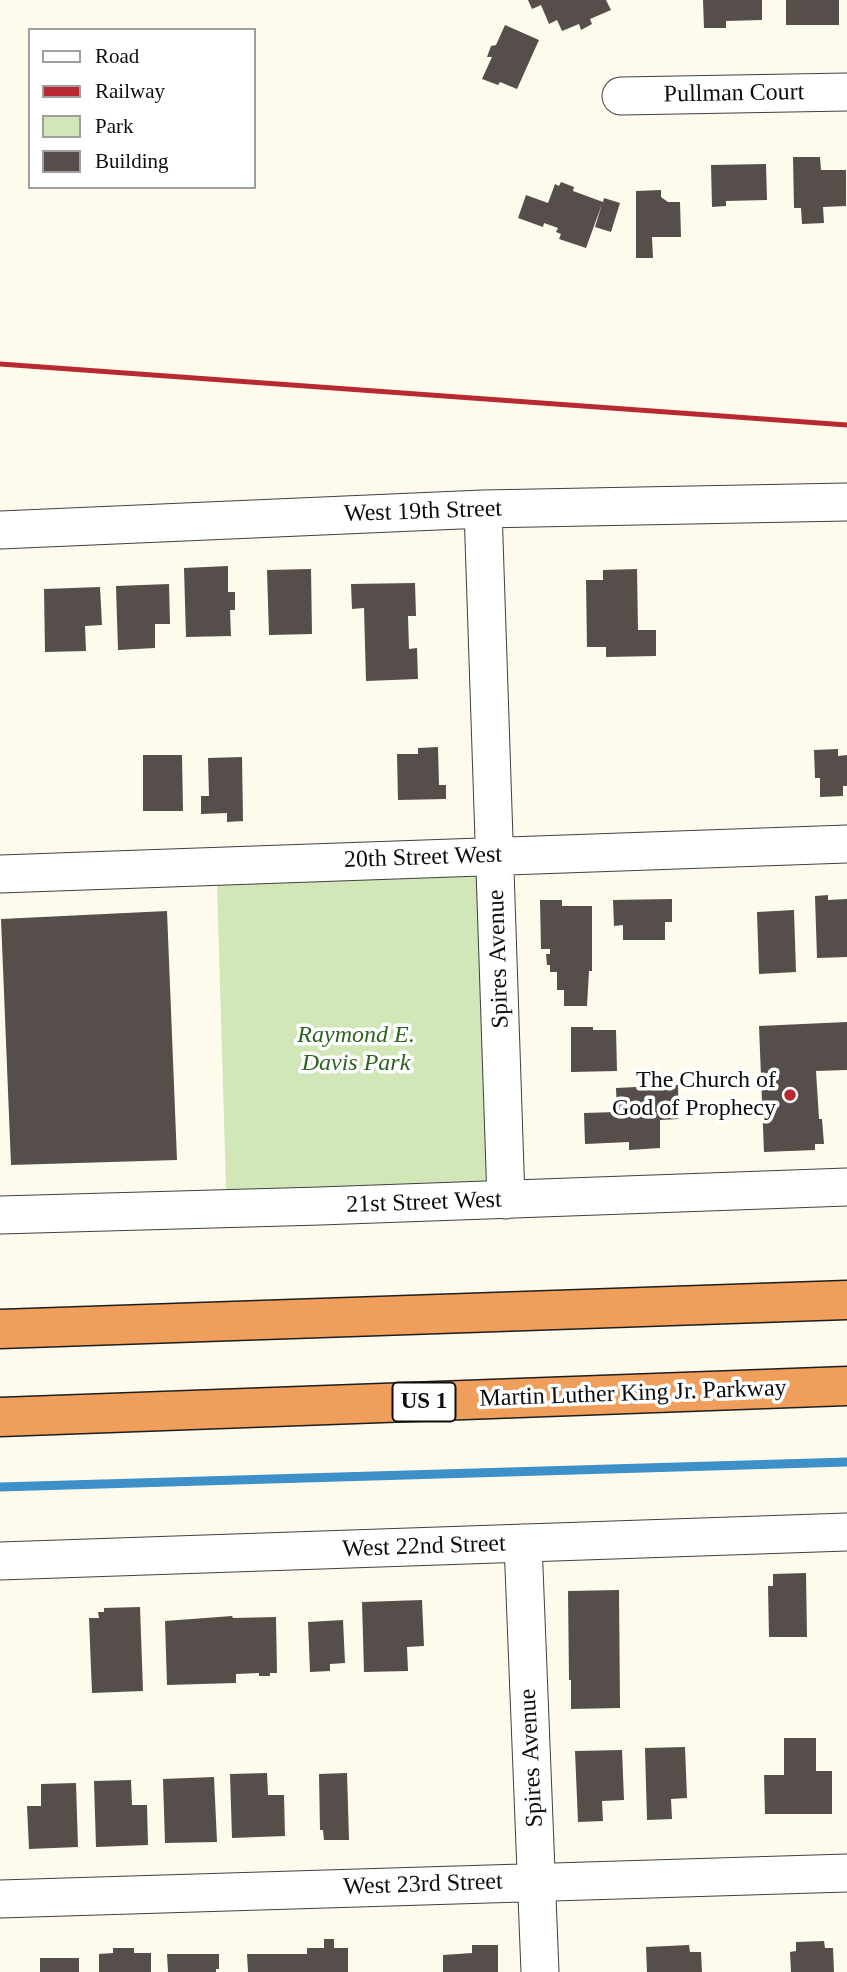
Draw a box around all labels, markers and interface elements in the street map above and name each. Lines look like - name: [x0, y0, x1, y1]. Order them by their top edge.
- legend: [28, 28, 256, 189]
- text: Road: [95, 44, 139, 68]
- street label: Pullman Court: [663, 78, 805, 110]
- text: Railway: [95, 79, 165, 103]
- text: Park: [95, 114, 134, 138]
- text: Building: [95, 149, 169, 173]
- street label: West 19th Street: [344, 495, 502, 529]
- street label: 20th Street West: [344, 841, 502, 875]
- street label: Spires Avenue: [482, 889, 516, 1029]
- park label: Raymond E. Davis Park: [297, 1022, 415, 1078]
- place label: The Church of God of Prophecy: [612, 1067, 776, 1123]
- marker: The Church of God of Prophecy: [782, 1087, 798, 1103]
- street label: 21st Street West: [346, 1186, 502, 1220]
- street label: Martin Luther King Jr. Parkway: [479, 1374, 787, 1414]
- road number: US 1: [392, 1382, 456, 1422]
- street label: West 22nd Street: [342, 1530, 506, 1564]
- street label: Spires Avenue: [514, 1688, 550, 1828]
- street label: West 23rd Street: [343, 1868, 503, 1902]

